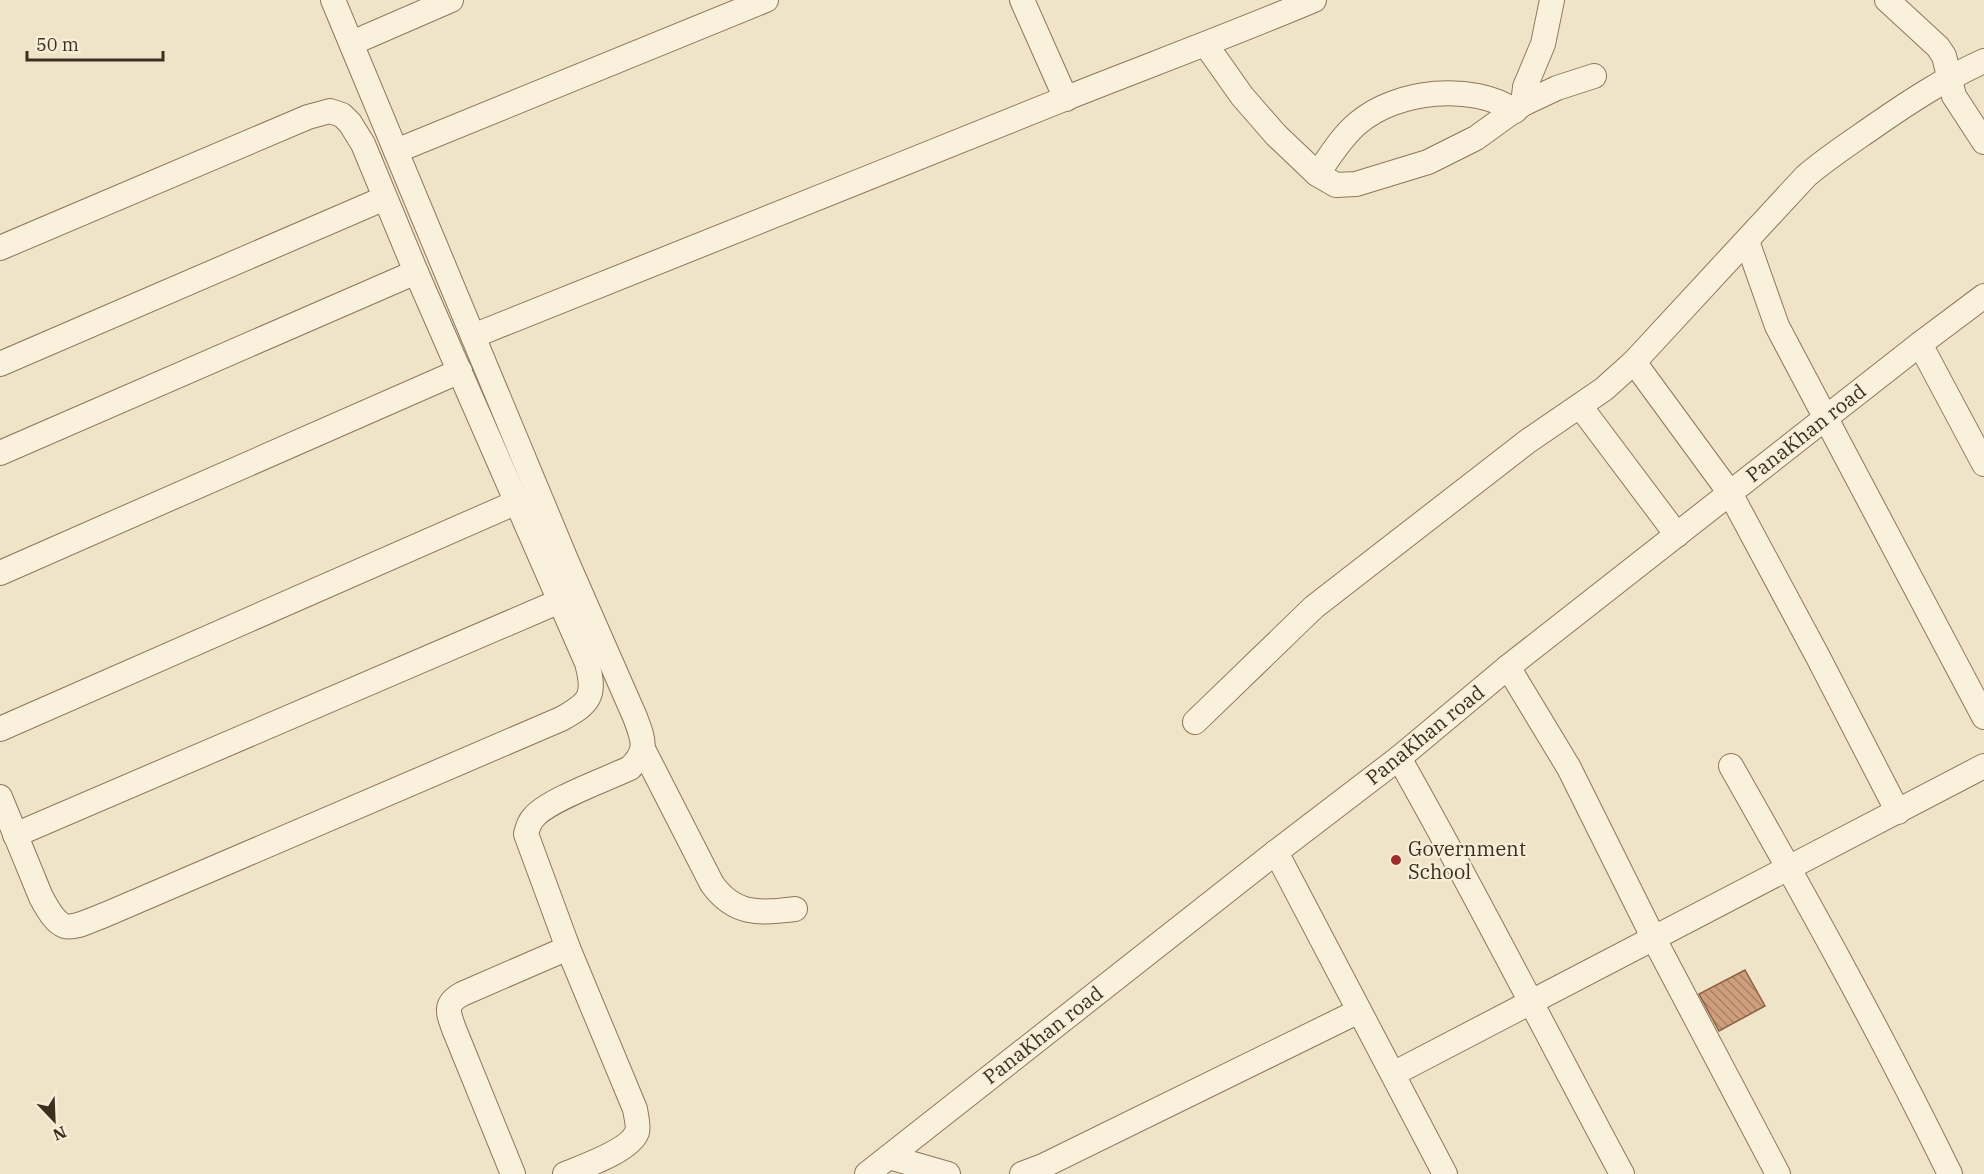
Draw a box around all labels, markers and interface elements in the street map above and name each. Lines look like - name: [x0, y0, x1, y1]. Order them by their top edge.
- scale bar: [27, 24, 164, 62]
- text: 50 m: [36, 33, 79, 56]
- street label: PanaKhan road: [1740, 377, 1871, 488]
- street label: PanaKhan road: [1360, 678, 1490, 791]
- place label: Government School: [1408, 835, 1526, 885]
- marker: Government School: [1389, 853, 1403, 867]
- street label: PanaKhan road: [977, 979, 1108, 1090]
- north arrow: [24, 1090, 84, 1150]
- text: N: [50, 1122, 70, 1145]

